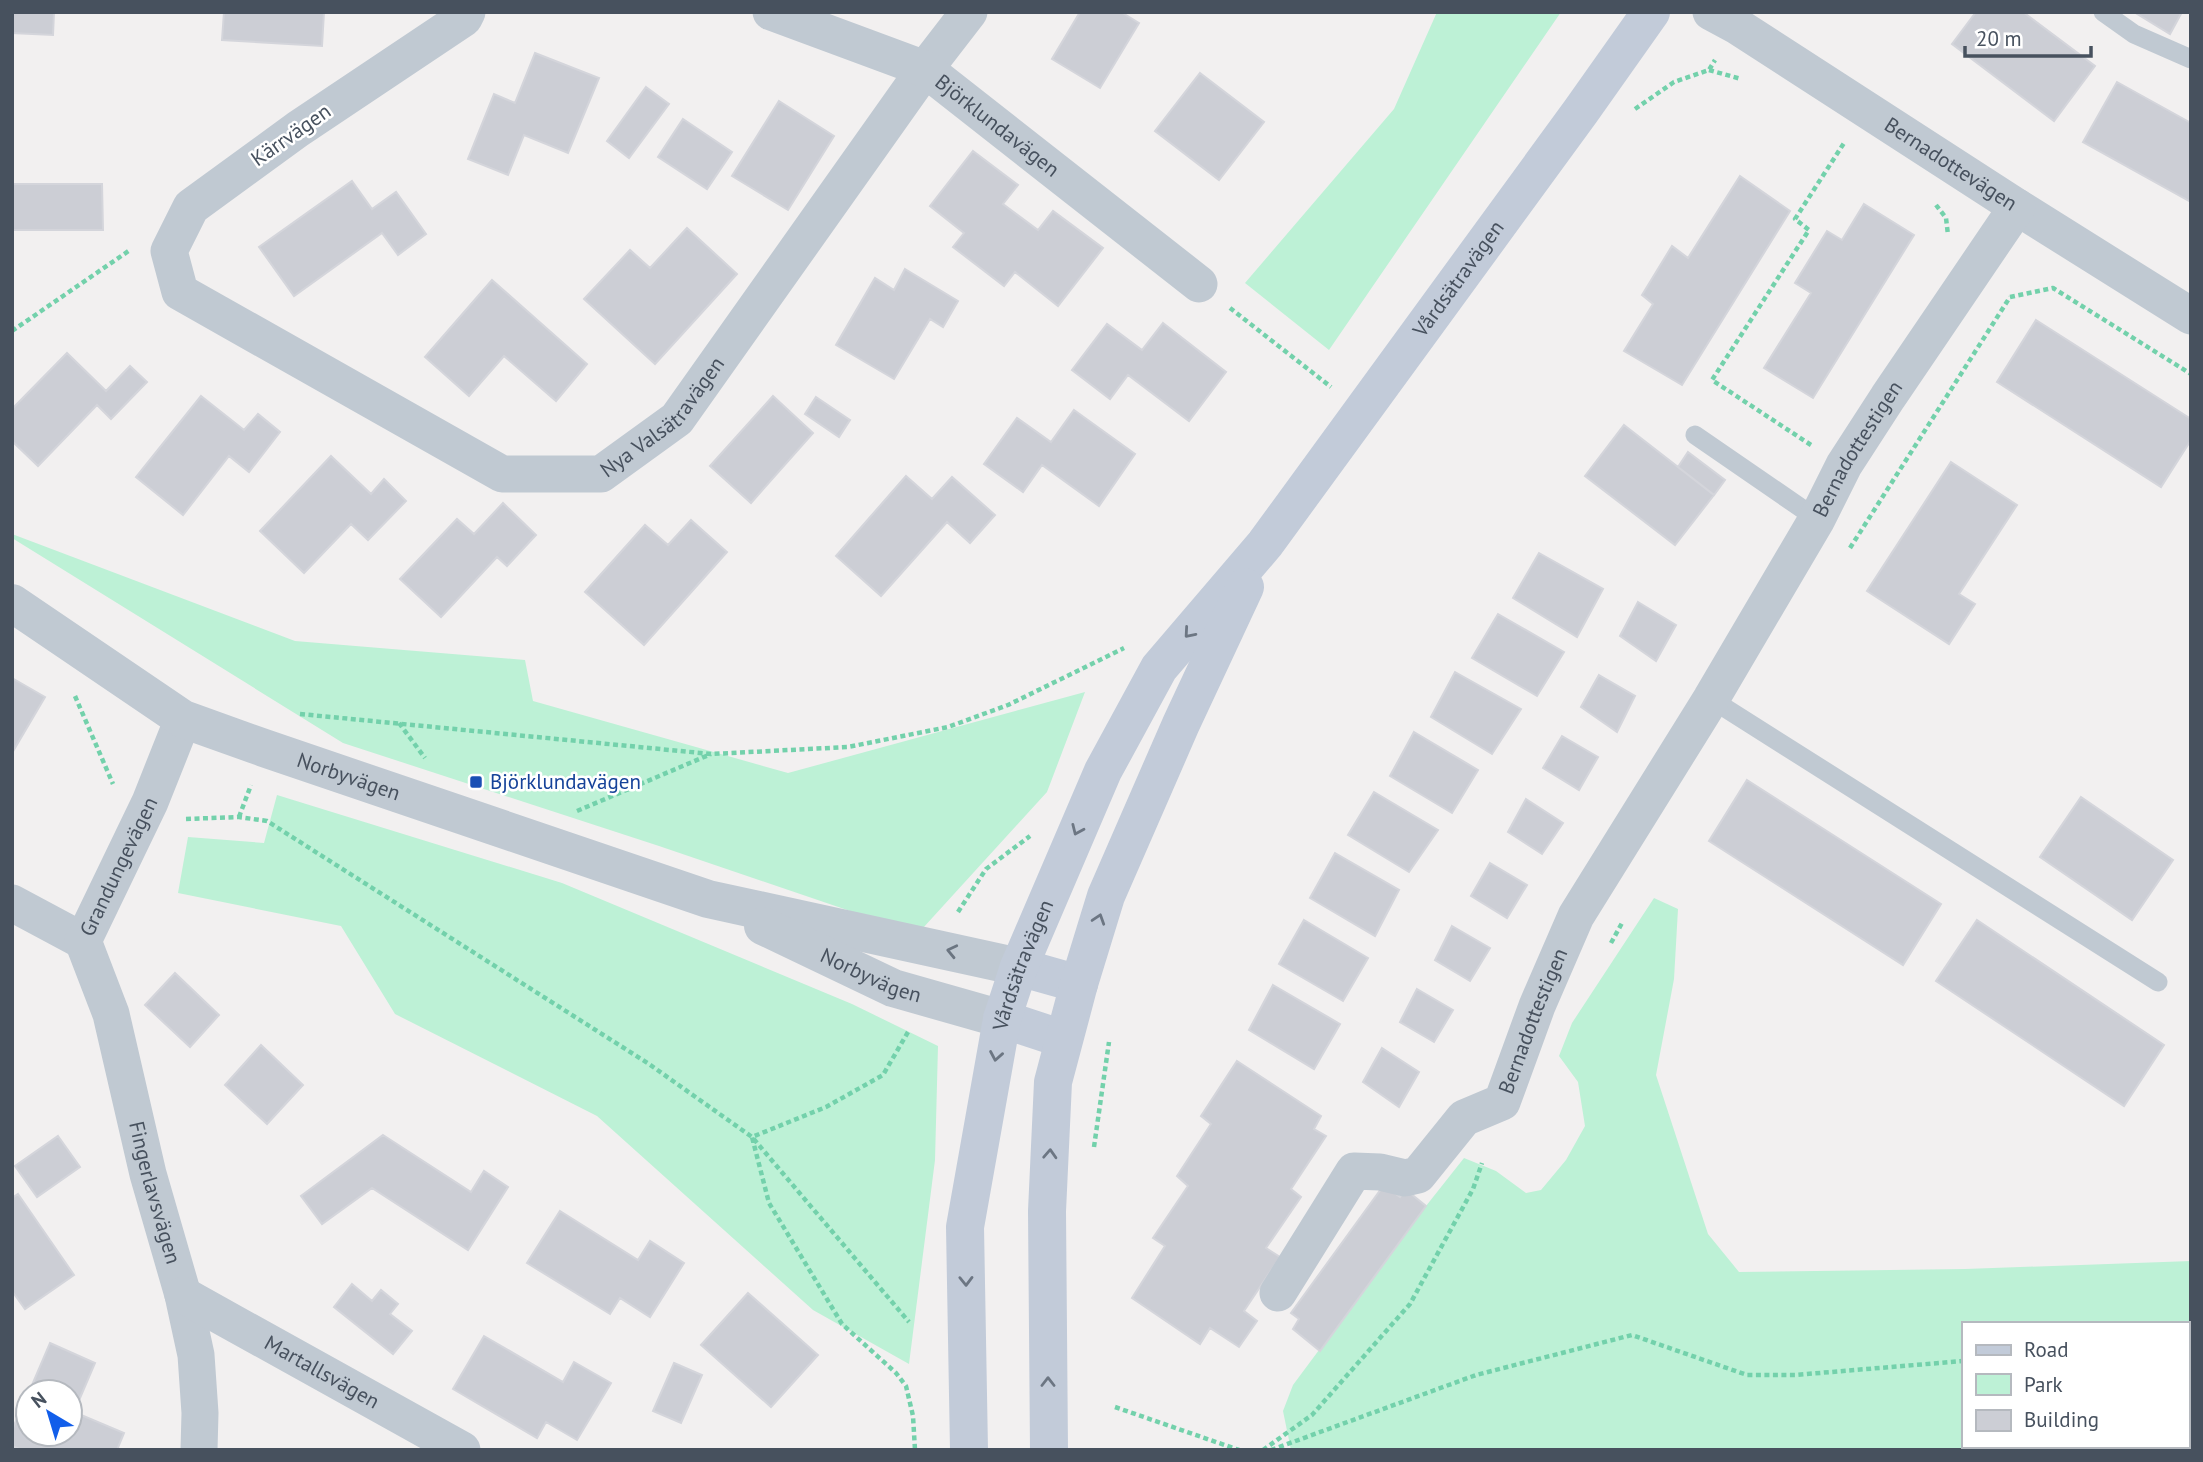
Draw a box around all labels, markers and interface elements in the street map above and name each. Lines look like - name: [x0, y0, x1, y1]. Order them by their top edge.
- scale bar: [1965, 14, 2091, 58]
- text: 20 m: [1976, 25, 2022, 52]
- street label: Björklundavägen: [930, 68, 1065, 183]
- street label: Kärrvägen: [246, 97, 336, 172]
- street label: Bernadottevägen: [1879, 111, 2022, 217]
- street label: Vårdsätravägen: [1406, 215, 1510, 343]
- street label: Nya Valsätravägen: [595, 351, 730, 483]
- street label: Bernadottestigen: [1806, 375, 1908, 521]
- one-way arrow: [1185, 625, 1197, 638]
- street label: Norbyvägen: [293, 746, 404, 806]
- place label: Björklundavägen: [490, 768, 641, 795]
- marker: Björklundavägen: [468, 774, 484, 790]
- street label: Grandungevägen: [73, 792, 163, 941]
- one-way arrow: [1071, 823, 1085, 835]
- street label: Vårdsätravägen: [986, 895, 1059, 1033]
- one-way arrow: [1091, 913, 1105, 926]
- street label: Norbyvägen: [816, 941, 924, 1008]
- street label: Bernadottestigen: [1492, 944, 1573, 1097]
- one-way arrow: [946, 945, 958, 960]
- one-way arrow: [989, 1050, 1004, 1062]
- street label: Fingerlavsvägen: [123, 1119, 187, 1267]
- one-way arrow: [1042, 1148, 1057, 1159]
- one-way arrow: [958, 1276, 974, 1287]
- legend: [1962, 1322, 2189, 1448]
- street label: Martallsvägen: [260, 1329, 385, 1415]
- text: Road: [2024, 1336, 2068, 1363]
- text: Park: [2024, 1371, 2063, 1398]
- one-way arrow: [1040, 1376, 1056, 1386]
- north arrow: [14, 1378, 84, 1448]
- text: N: [26, 1386, 51, 1413]
- text: Building: [2024, 1406, 2099, 1433]

